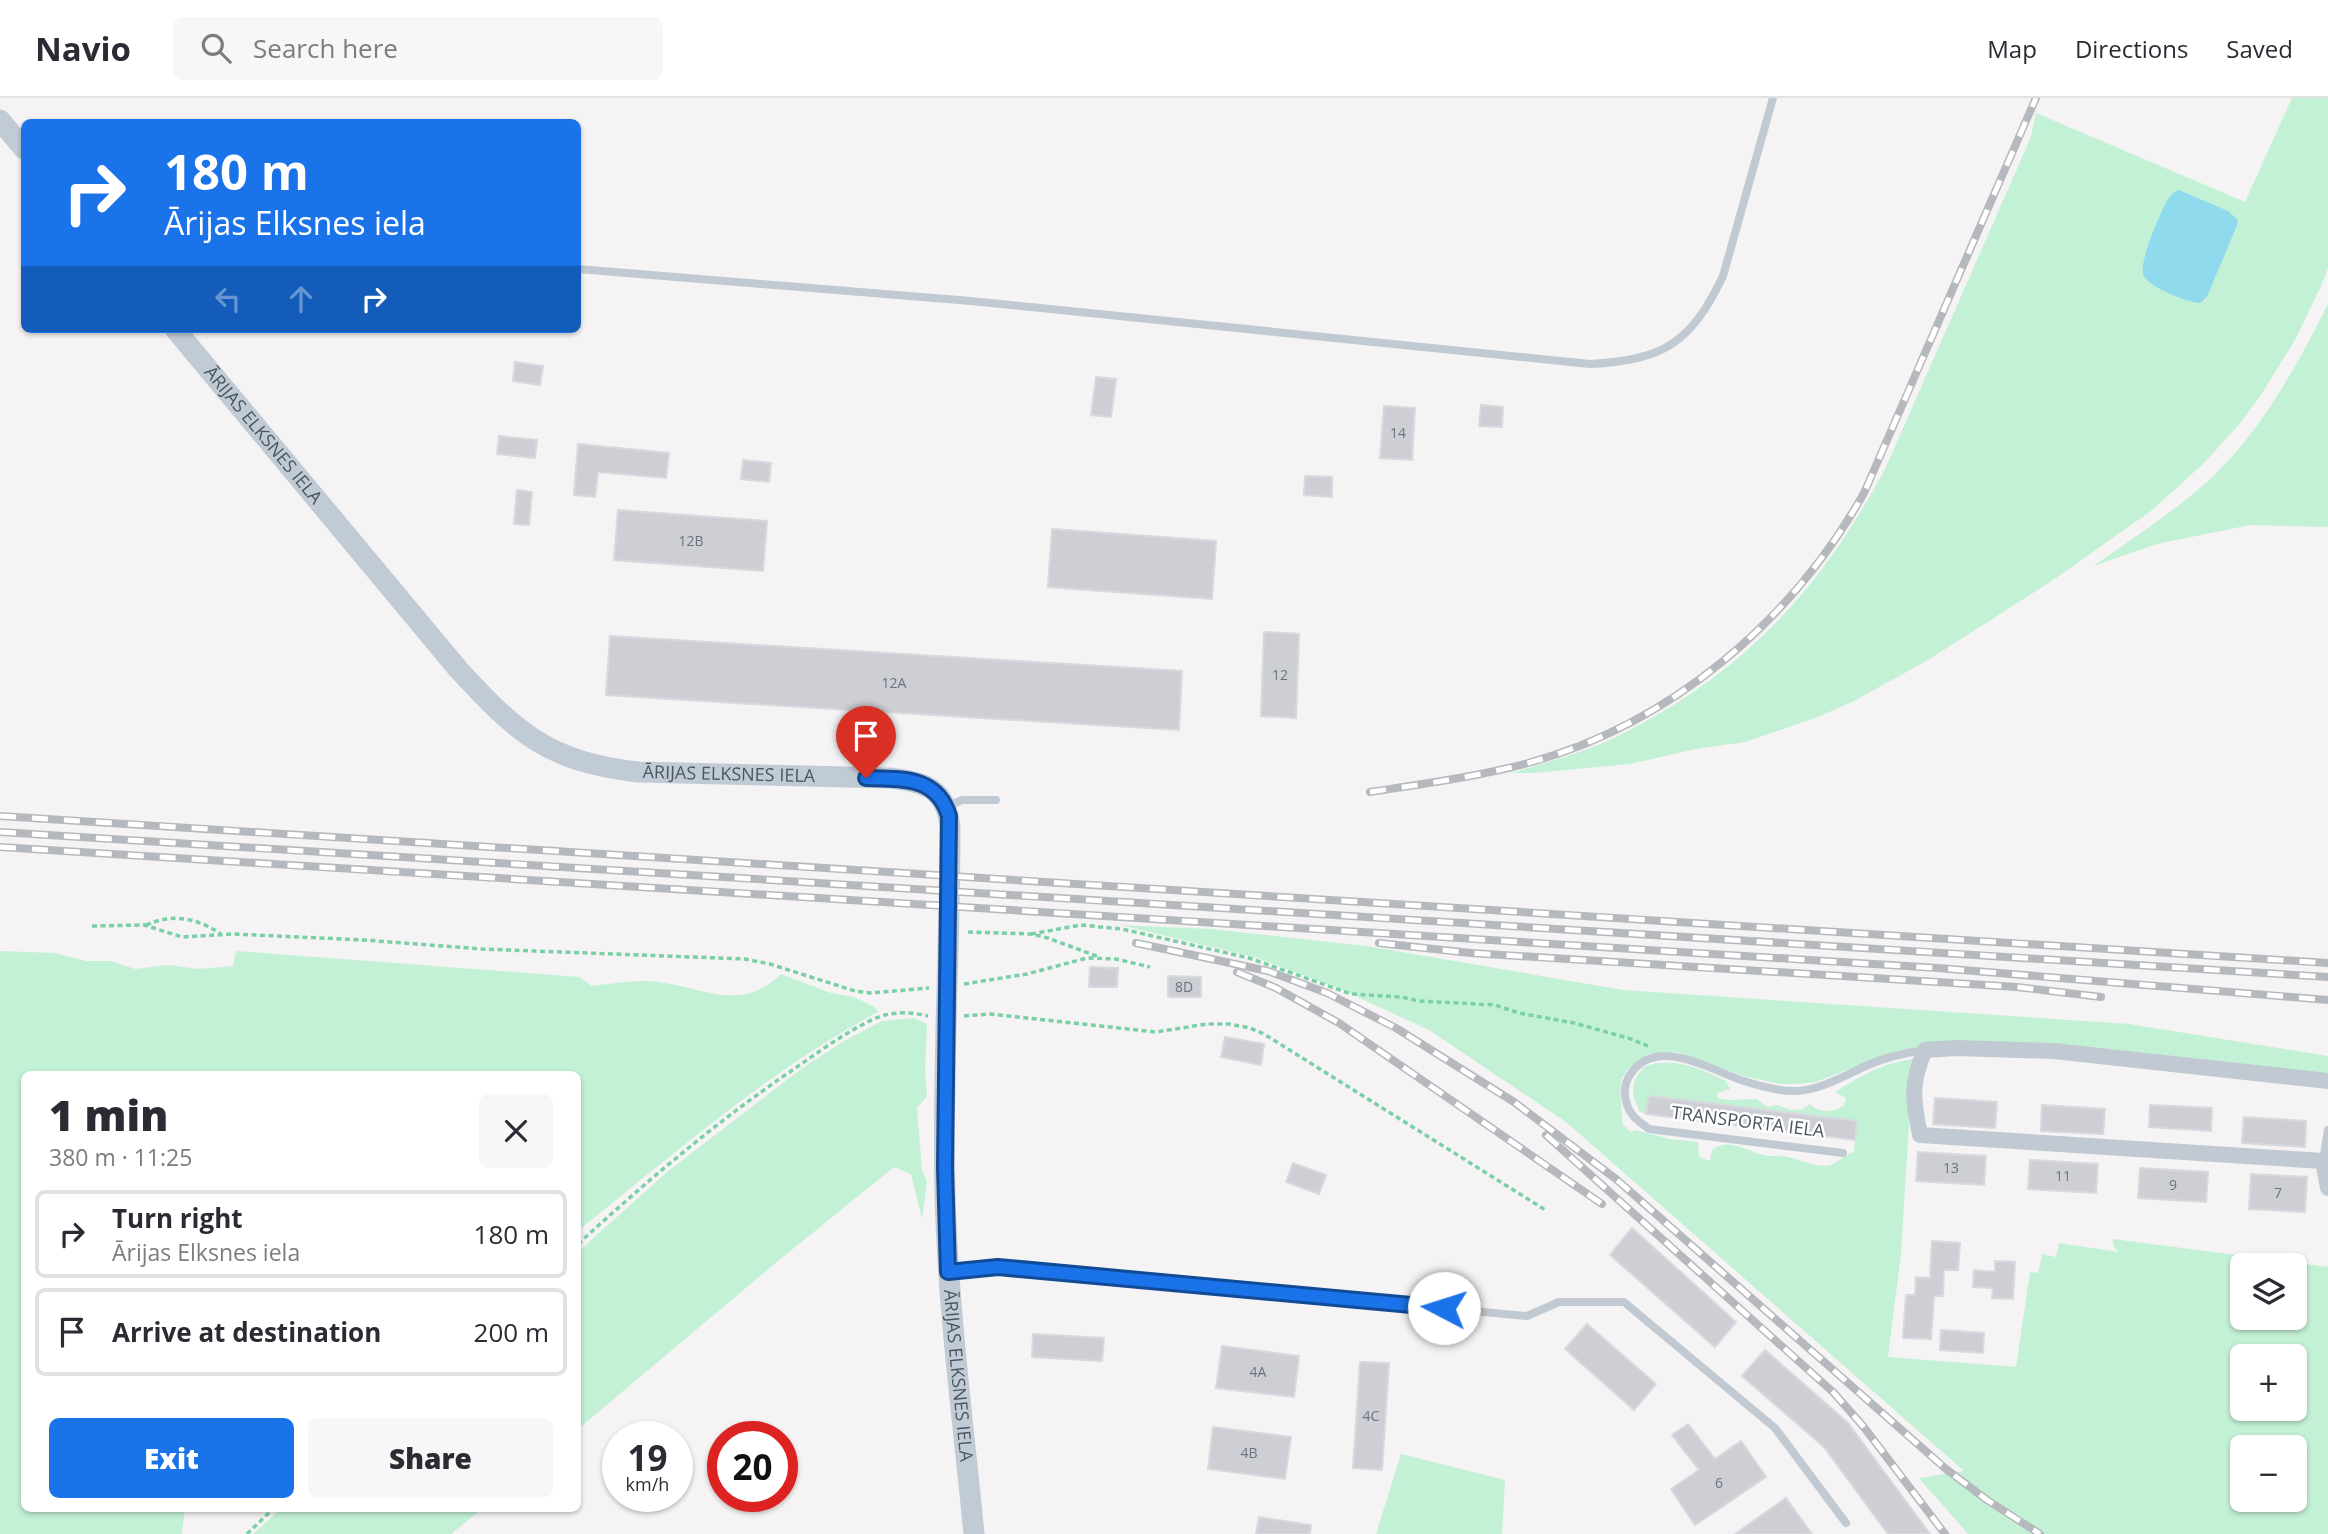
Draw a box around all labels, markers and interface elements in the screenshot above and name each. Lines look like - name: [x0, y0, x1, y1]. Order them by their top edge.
- search box: [173, 17, 663, 80]
- text: Navio: [35, 26, 131, 71]
- icon: search: [197, 29, 235, 67]
- text: Search here: [253, 30, 398, 66]
- text: Map: [1987, 32, 2037, 65]
- text: Directions: [2075, 32, 2188, 65]
- text: Saved: [2226, 32, 2293, 65]
- text: 180 m: [164, 138, 309, 204]
- icon: right: [49, 147, 140, 238]
- text: Ārijas Elksnes iela: [164, 201, 426, 244]
- icon: left: [209, 280, 247, 318]
- icon: ahead: [282, 280, 320, 318]
- icon: right: [355, 280, 393, 318]
- street label: ĀRIJAS ELKSNES IELA: [200, 360, 329, 509]
- house number: 14: [1390, 423, 1406, 442]
- house number: 12B: [678, 531, 704, 550]
- house number: 12: [1272, 665, 1288, 684]
- house number: 12A: [882, 673, 907, 692]
- pin: [836, 706, 896, 778]
- icon: arrive: [847, 717, 885, 755]
- street label: ĀRIJAS ELKSNES IELA: [642, 759, 816, 787]
- house number: 8D: [1175, 977, 1193, 996]
- text: 1 min: [49, 1086, 168, 1143]
- button: close: [479, 1094, 553, 1168]
- street label: TRANSPORTA IELA: [1670, 1100, 1826, 1142]
- text: 380 m · 11:25: [49, 1141, 192, 1173]
- house number: 13: [1943, 1158, 1959, 1177]
- house number: 11: [2055, 1166, 2071, 1185]
- house number: 9: [2169, 1175, 2177, 1194]
- house number: 7: [2274, 1183, 2282, 1202]
- text: Turn right: [112, 1200, 243, 1236]
- icon: right: [53, 1215, 91, 1253]
- text: 180 m: [474, 1216, 549, 1252]
- text: Ārijas Elksnes iela: [112, 1236, 300, 1268]
- map controls: [2230, 1253, 2307, 1512]
- button: layers: [2230, 1253, 2307, 1330]
- position arrow: [1407, 1271, 1481, 1345]
- street label: ĀRIJAS ELKSNES IELA: [939, 1289, 980, 1463]
- icon: arrive: [53, 1313, 91, 1351]
- text: Arrive at destination: [112, 1314, 381, 1350]
- text: 200 m: [474, 1314, 549, 1350]
- button: +: [2230, 1344, 2307, 1421]
- house number: 4A: [1250, 1362, 1267, 1381]
- house number: 4C: [1363, 1406, 1380, 1425]
- button: Exit: [49, 1418, 294, 1498]
- button: Share: [308, 1418, 553, 1498]
- speed limit sign: 20: [707, 1421, 798, 1512]
- text: 19: [627, 1434, 668, 1481]
- button: −: [2230, 1435, 2307, 1512]
- house number: 4B: [1240, 1443, 1258, 1462]
- text: km/h: [626, 1472, 669, 1496]
- house number: 6: [1715, 1473, 1723, 1492]

